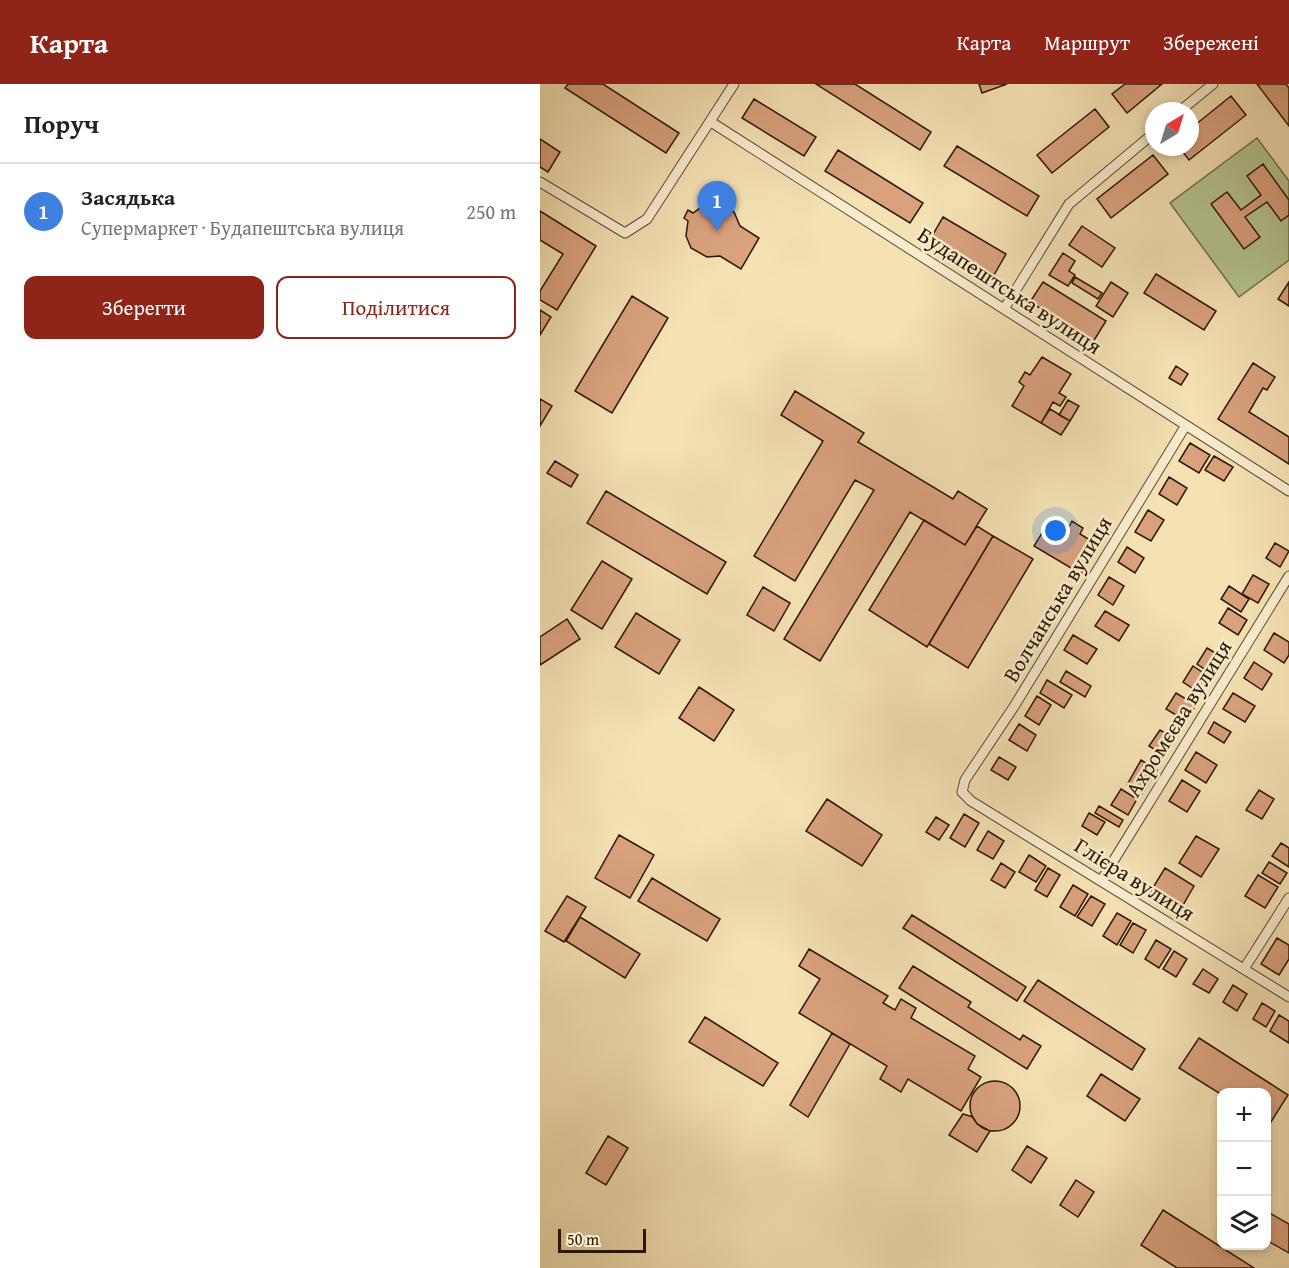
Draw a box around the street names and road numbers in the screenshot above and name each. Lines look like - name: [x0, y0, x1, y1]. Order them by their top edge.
- street label: Будапештська вулиця: [912, 218, 1108, 362]
- street label: Волчанська вулиця: [995, 510, 1119, 688]
- street label: Ахромєєва вулиця: [1117, 633, 1239, 803]
- street label: Глієра вулиця: [1069, 829, 1201, 929]

